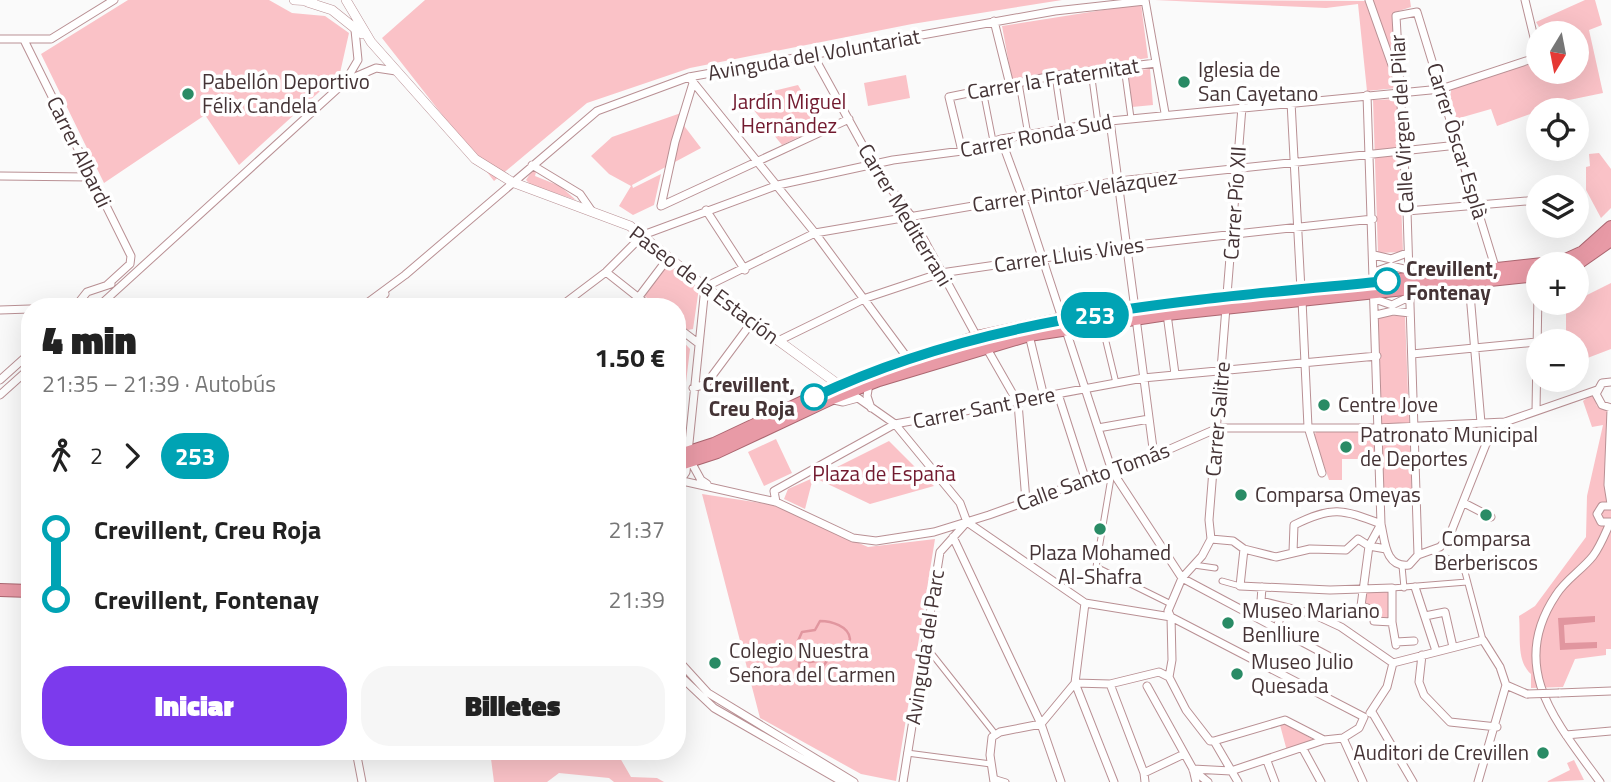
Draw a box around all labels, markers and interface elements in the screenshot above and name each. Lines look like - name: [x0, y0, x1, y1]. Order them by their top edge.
- street label: Avinguda del Voluntariat: [705, 19, 923, 88]
- north arrow: [1526, 21, 1589, 84]
- map controls: [1526, 21, 1589, 392]
- street label: Calle Virgen del Pilar: [1380, 34, 1422, 214]
- street label: Carrer la Fraternitat: [965, 49, 1142, 107]
- place label: Iglesia de San Cayetano: [1198, 53, 1318, 109]
- street label: Carrer Òscar Esplà: [1419, 59, 1497, 223]
- place label: Pabellón Deportivo Félix Candela: [202, 65, 370, 121]
- marker: Iglesia de San Cayetano: [1176, 74, 1192, 90]
- park label: Jardín Miguel Hernández: [732, 85, 846, 141]
- marker: Pabellón Deportivo Félix Candela: [180, 86, 196, 102]
- street label: Carrer Albardi: [39, 90, 121, 213]
- button: locate: [1526, 98, 1589, 161]
- street label: Carrer Ronda Sud: [957, 105, 1114, 165]
- street label: Carrer Mediterrani: [851, 137, 961, 292]
- street label: Carrer Pío XII: [1214, 145, 1254, 261]
- street label: Carrer Pintor Velázquez: [970, 160, 1179, 220]
- button: layers: [1526, 175, 1589, 238]
- street label: Paseo de la Estación: [623, 217, 786, 351]
- street label: Carrer Lluis Vives: [992, 228, 1146, 280]
- place label: Crevillent, Fontenay: [1406, 252, 1499, 308]
- button: +: [1526, 252, 1589, 315]
- marker: Crevillent, Fontenay: [1374, 268, 1400, 294]
- line badge: 253: [1055, 292, 1135, 338]
- text: 253: [1075, 297, 1115, 333]
- text: 4 min: [42, 311, 136, 369]
- button: −: [1526, 329, 1589, 392]
- text: 1.50 €: [594, 338, 665, 377]
- street label: Carrer Salitre: [1196, 360, 1238, 478]
- text: 21:35 – 21:39 · Autobús: [42, 366, 276, 401]
- place label: Crevillent, Creu Roja: [702, 368, 795, 424]
- street label: Carrer Sant Pere: [910, 378, 1058, 437]
- marker: Crevillent, Creu Roja: [801, 384, 827, 410]
- place label: Centre Jove: [1338, 388, 1438, 420]
- marker: Centre Jove: [1316, 397, 1332, 413]
- place label: Patronato Municipal de Deportes: [1360, 418, 1538, 474]
- street label: Calle Santo Tomás: [1011, 433, 1174, 519]
- icon: walk: [42, 437, 80, 475]
- icon: forward: [113, 437, 151, 475]
- text: 2: [90, 438, 103, 473]
- text: 253: [175, 438, 215, 474]
- marker: Patronato Municipal de Deportes: [1338, 439, 1354, 455]
- park label: Plaza de España: [812, 457, 956, 489]
- place label: Comparsa Omeyas: [1255, 478, 1421, 510]
- marker: Comparsa Omeyas: [1233, 487, 1249, 503]
- marker: Comparsa Berberiscos: [1478, 507, 1494, 523]
- text: Crevillent, Creu Roja: [94, 510, 321, 549]
- text: 21:37: [608, 512, 665, 547]
- marker: Plaza Mohamed Al-Shafra: [1092, 521, 1108, 537]
- place label: Comparsa Berberiscos: [1434, 522, 1538, 578]
- place label: Plaza Mohamed Al-Shafra: [1029, 536, 1171, 592]
- street label: Avinguda del Parc: [896, 567, 952, 727]
- text: Crevillent, Fontenay: [94, 580, 319, 619]
- text: 21:39: [608, 582, 665, 617]
- place label: Museo Mariano Benlliure: [1242, 594, 1380, 650]
- marker: Museo Mariano Benlliure: [1220, 615, 1236, 631]
- place label: Colegio Nuestra Señora del Carmen: [729, 634, 896, 690]
- place label: Museo Julio Quesada: [1251, 645, 1354, 701]
- marker: Colegio Nuestra Señora del Carmen: [707, 655, 723, 671]
- button: Iniciar: [42, 666, 347, 746]
- button: Billetes: [361, 666, 665, 746]
- marker: Museo Julio Quesada: [1229, 666, 1245, 682]
- place label: Auditori de Crevillen: [1353, 736, 1529, 768]
- marker: Auditori de Crevillen: [1535, 745, 1551, 761]

